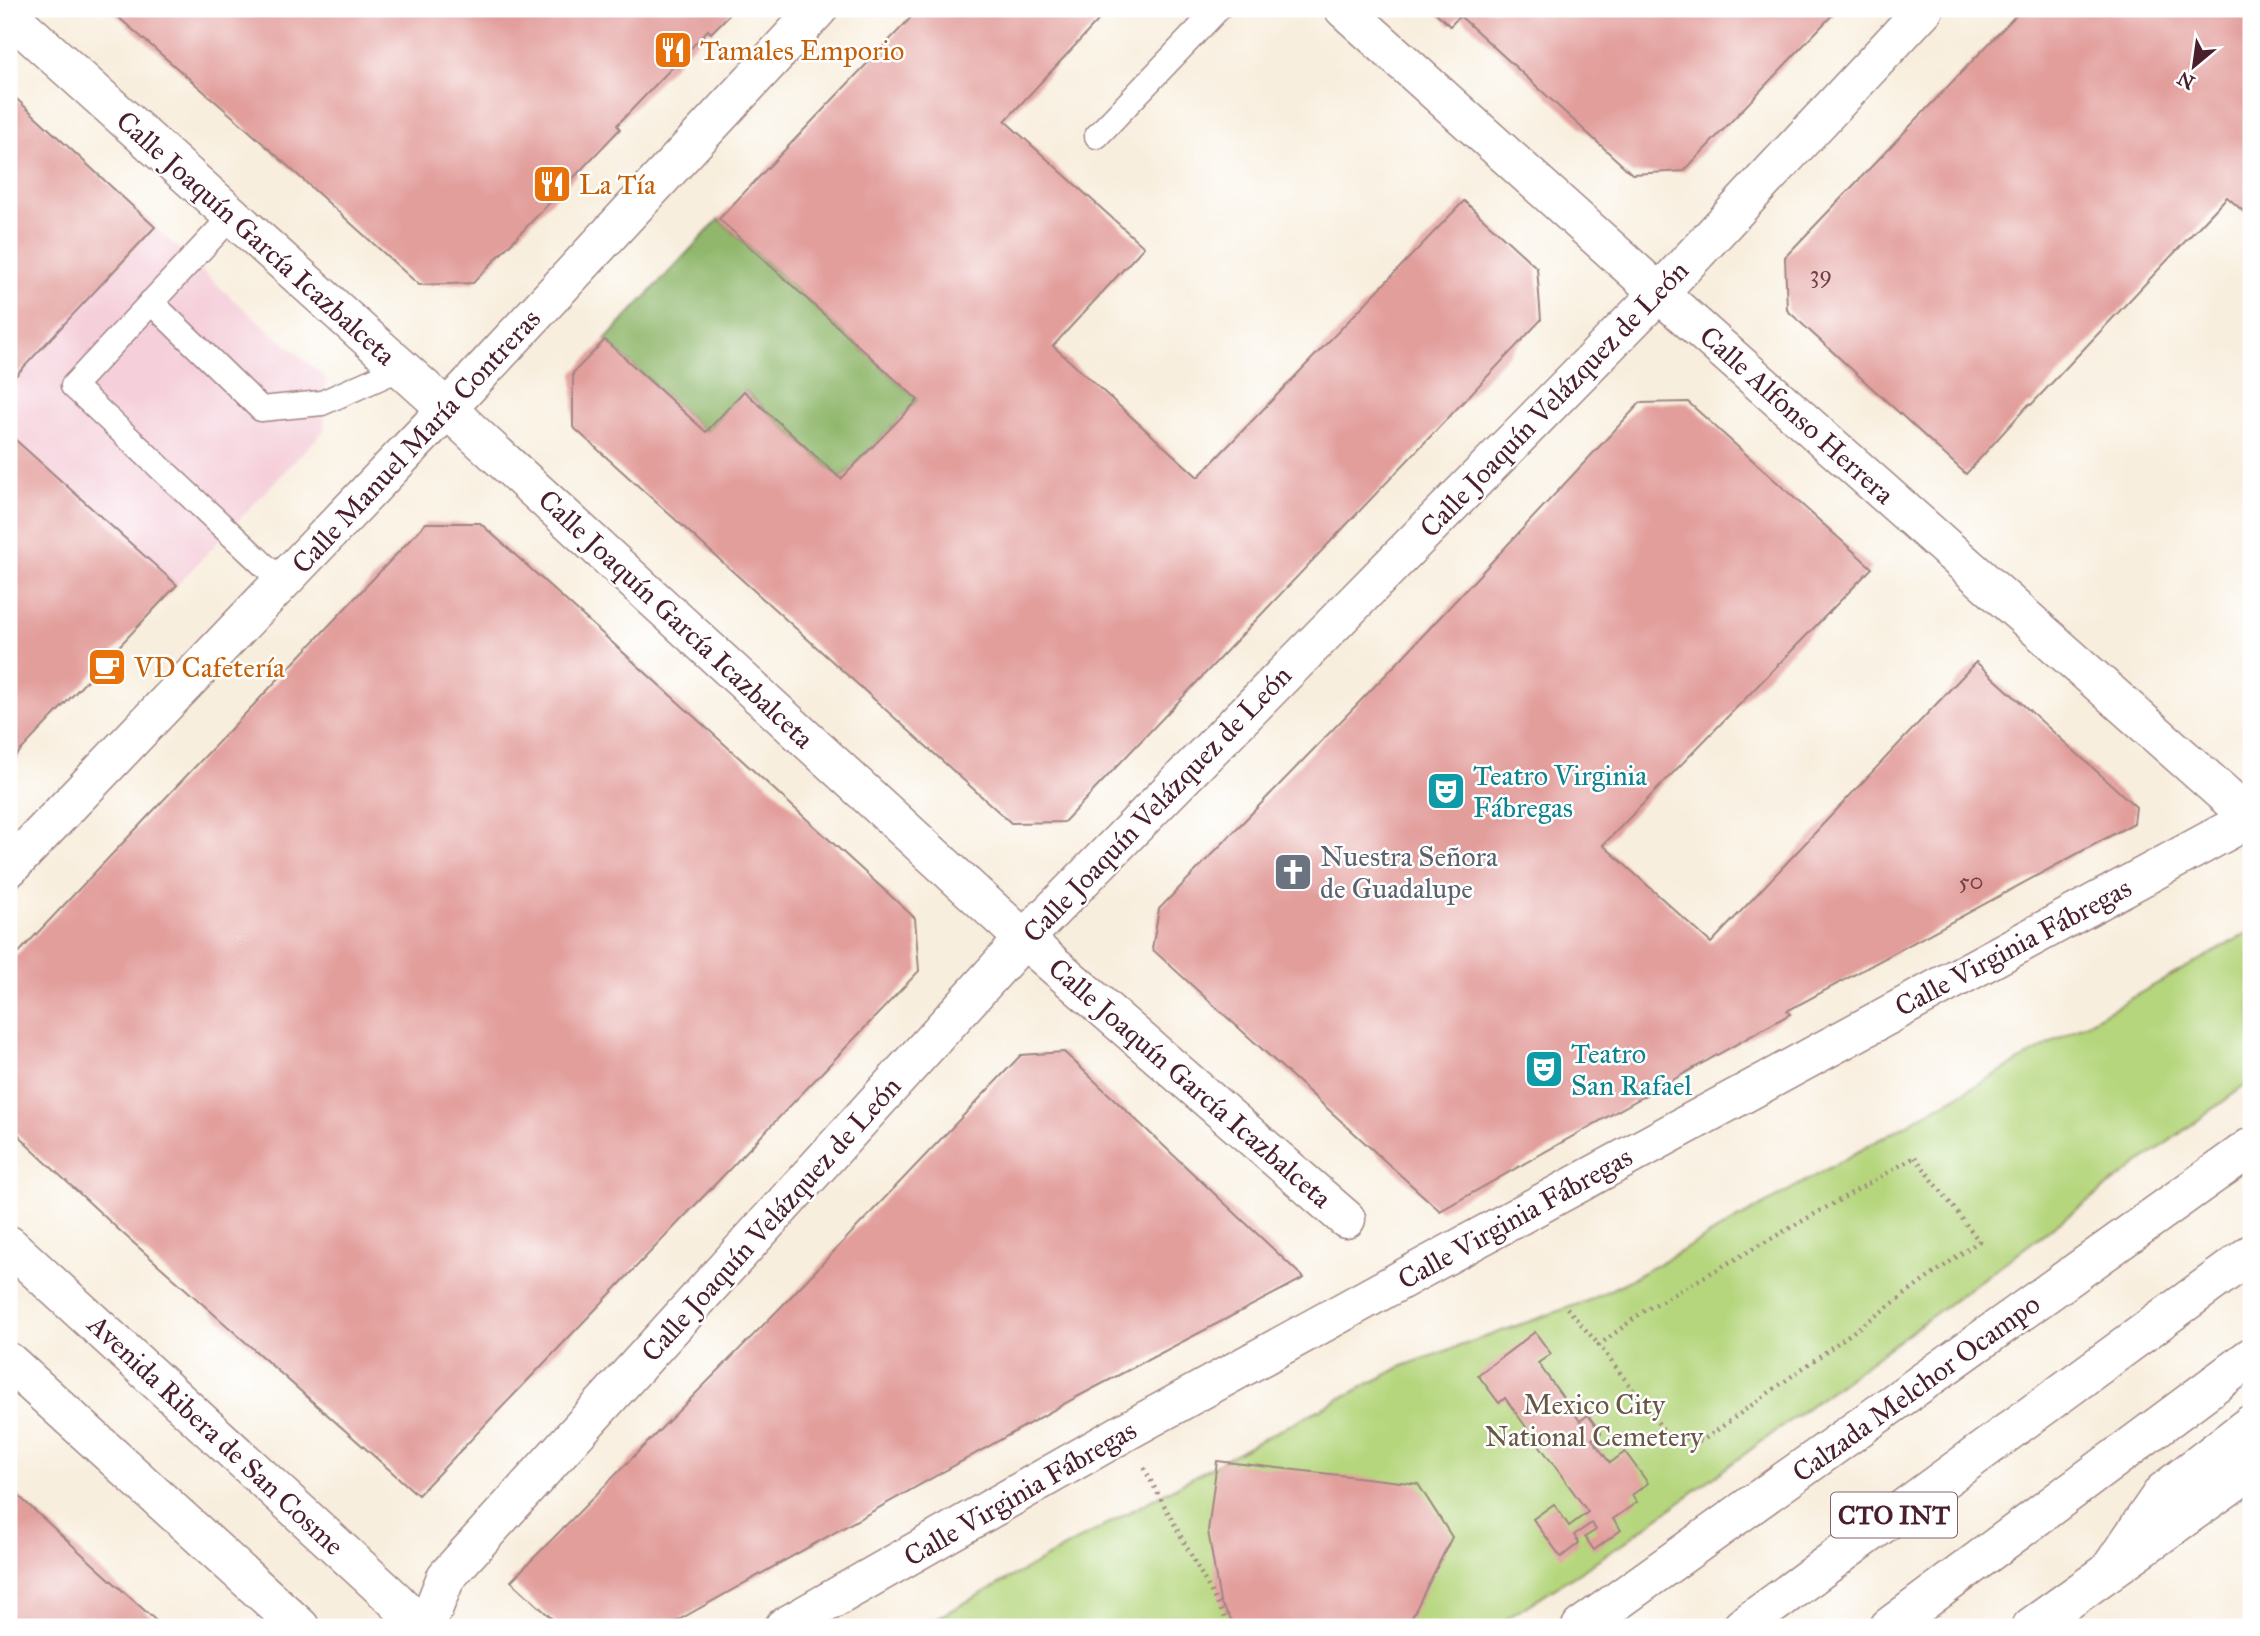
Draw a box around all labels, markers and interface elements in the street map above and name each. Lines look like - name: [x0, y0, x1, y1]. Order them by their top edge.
- restaurant icon: Tamales Emporio: [652, 29, 694, 71]
- north arrow: [2158, 32, 2228, 102]
- place label: Tamales Emporio: [700, 33, 904, 68]
- text: N: [2173, 66, 2199, 94]
- street label: Calle Joaquín García Icazbalceta: [109, 103, 403, 373]
- restaurant icon: La Tía: [531, 163, 573, 205]
- place label: La Tía: [579, 167, 656, 202]
- street label: Calle Joaquín Velázquez de León: [1412, 253, 1696, 545]
- house number: 39: [1810, 259, 1832, 289]
- street label: Calle Manuel María Contreras: [284, 301, 548, 581]
- street label: Calle Alfonso Herrera: [1692, 318, 1902, 512]
- street label: Calle Joaquín García Icazbalceta: [531, 482, 821, 756]
- cafe icon: VD Cafetería: [86, 646, 128, 688]
- place label: VD Cafetería: [133, 650, 285, 685]
- street label: Calle Joaquín Velázquez de León: [1015, 658, 1299, 950]
- place label: Teatro Virginia Fábregas: [1473, 758, 1647, 825]
- theatre icon: Teatro Virginia Fábregas: [1425, 770, 1467, 812]
- place label: Nuestra Señora de Guadalupe: [1320, 839, 1498, 906]
- church icon: Nuestra Señora de Guadalupe: [1272, 851, 1314, 893]
- house number: 50: [1958, 866, 1984, 896]
- street label: Calle Virginia Fábregas: [1889, 870, 2137, 1024]
- street label: Calle Joaquín García Icazbalceta: [1041, 950, 1339, 1216]
- place label: Teatro San Rafael: [1571, 1036, 1693, 1103]
- theatre icon: Teatro San Rafael: [1523, 1048, 1565, 1090]
- street label: Calle Joaquín Velázquez de León: [634, 1069, 908, 1369]
- street label: Calle Virginia Fábregas: [1392, 1139, 1638, 1297]
- street label: Calzada Melchor Ocampo: [1785, 1286, 2047, 1490]
- street label: Avenida Ribera de San Cosme: [80, 1306, 351, 1563]
- park label: Mexico City National Cemetery: [1485, 1387, 1704, 1454]
- street label: Calle Virginia Fábregas: [897, 1412, 1143, 1574]
- road number: CTO INT: [1831, 1492, 1957, 1538]

